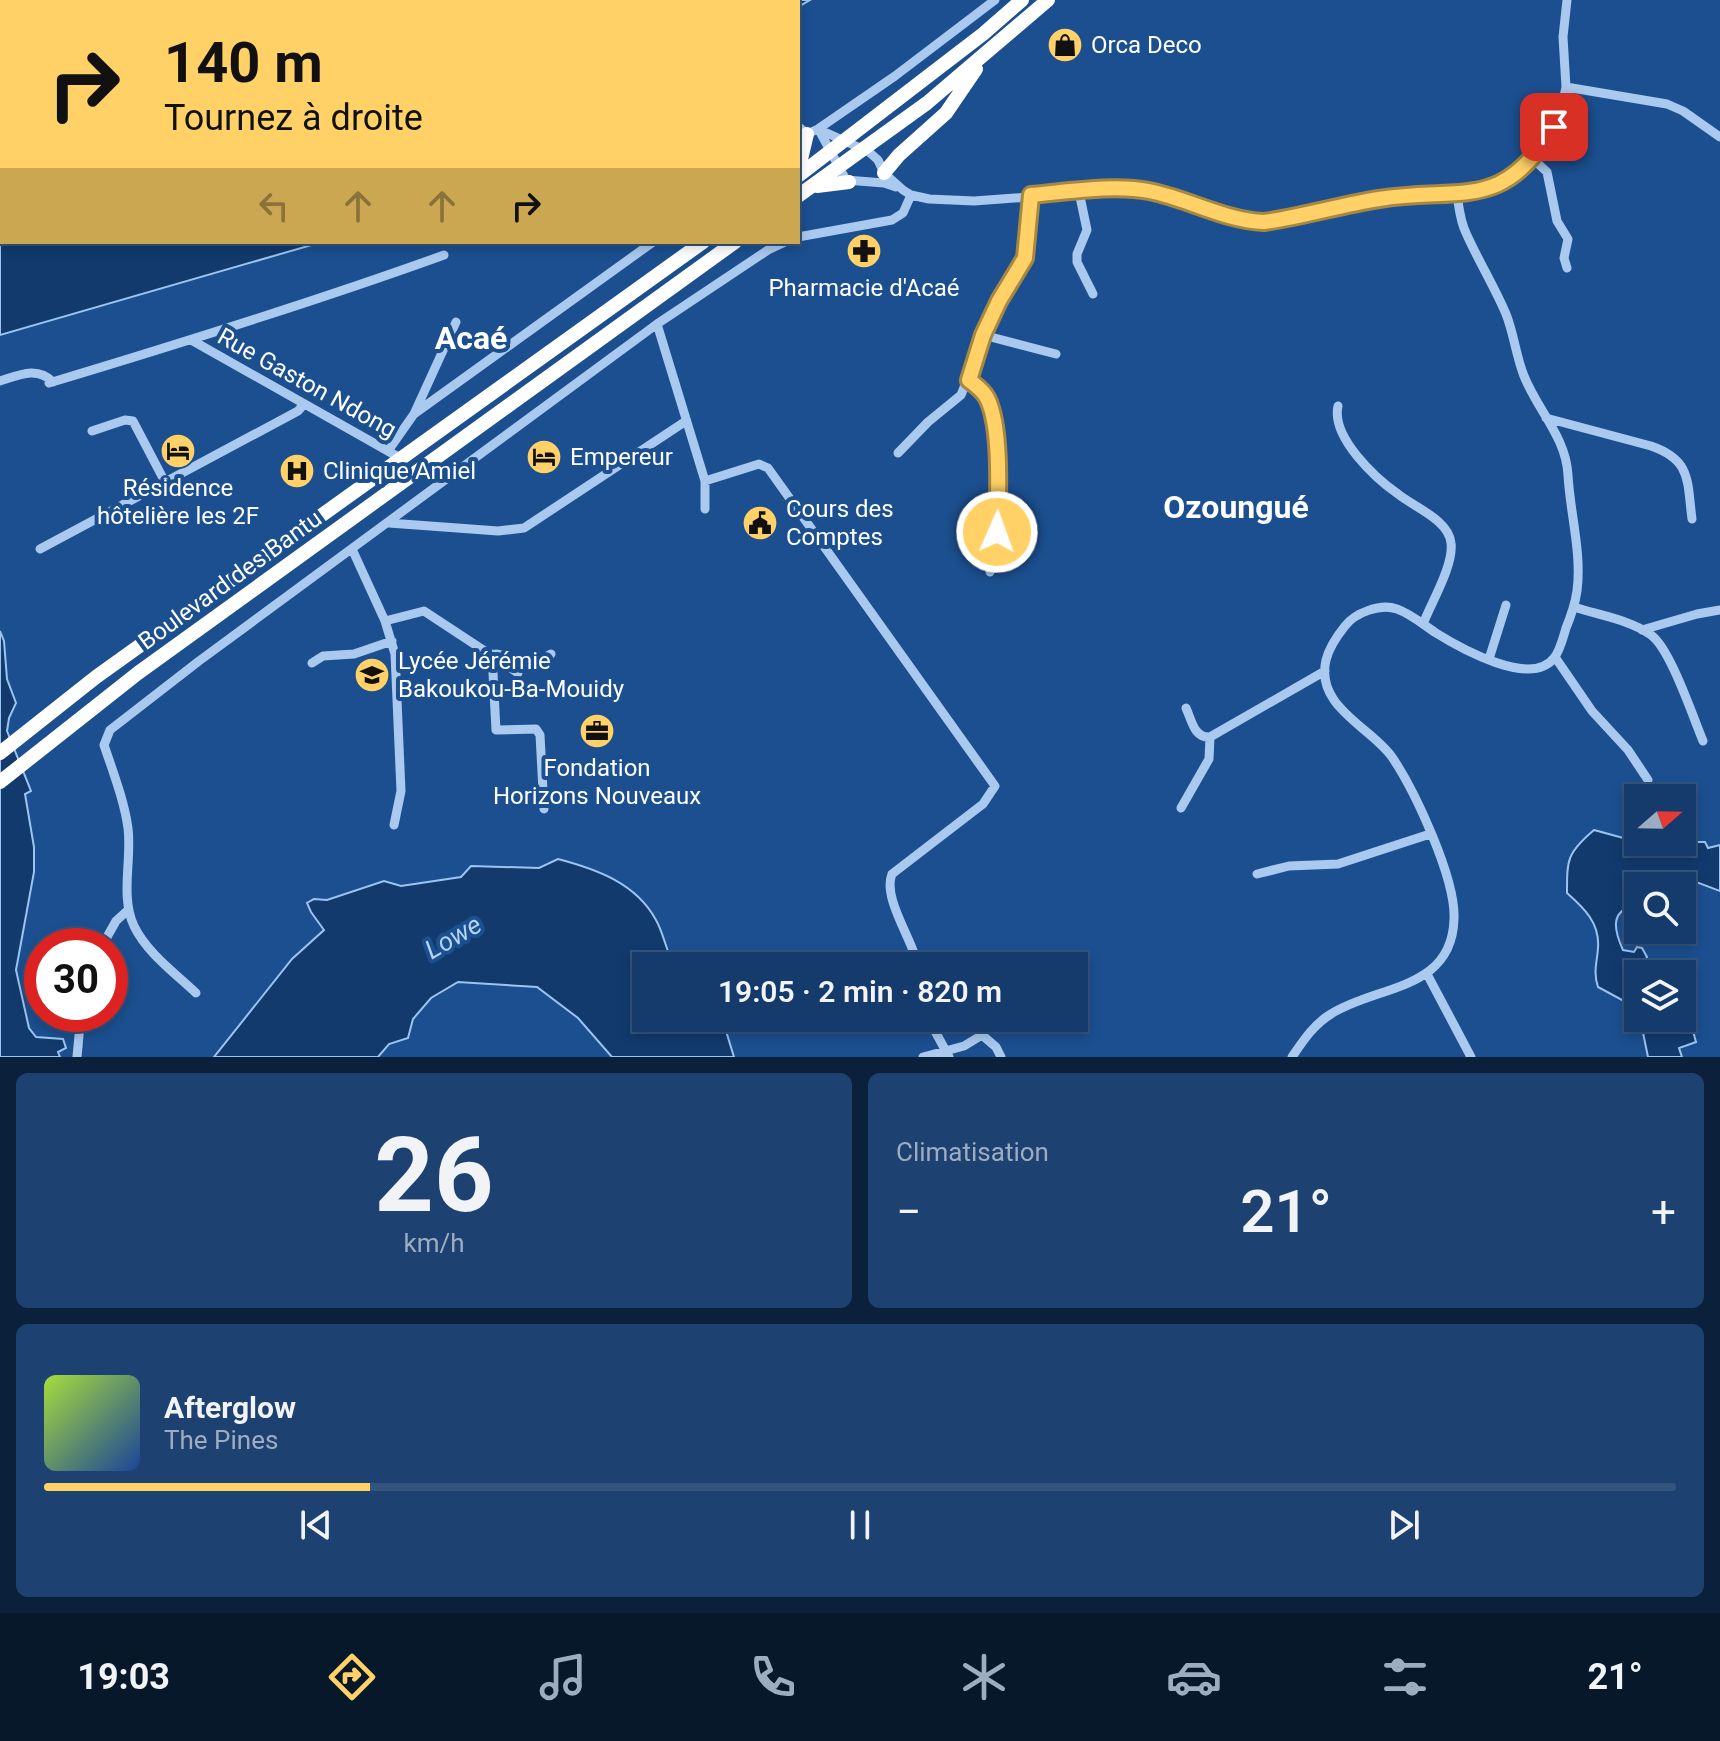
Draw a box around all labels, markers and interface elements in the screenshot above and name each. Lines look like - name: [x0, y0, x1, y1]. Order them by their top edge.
- shop icon: Orca Deco: [1046, 26, 1084, 64]
- text: 140 m: [164, 30, 323, 96]
- place label: Orca Deco: [1091, 31, 1202, 59]
- icon: right: [32, 32, 136, 136]
- pin: [1520, 93, 1588, 161]
- text: Tournez à droite: [164, 97, 423, 139]
- icon: arrive: [1532, 105, 1576, 149]
- icon: left: [252, 184, 296, 228]
- icon: ahead: [336, 184, 380, 228]
- icon: ahead: [420, 184, 464, 228]
- icon: right: [504, 184, 548, 228]
- pharmacy icon: Pharmacie d'Acaé: [845, 232, 883, 270]
- place label: Pharmacie d'Acaé: [768, 274, 960, 302]
- district label: Acaé: [435, 319, 507, 357]
- street label: Rue Gaston Ndong: [213, 322, 401, 444]
- hotel icon: Résidence hôtelière les 2F: [159, 432, 197, 470]
- hotel icon: Empereur: [525, 438, 563, 476]
- place label: Empereur: [570, 443, 673, 471]
- hospital icon: Clinique Amiel: [278, 452, 316, 490]
- place label: Clinique Amiel: [323, 457, 476, 485]
- place label: Résidence hôtelière les 2F: [97, 474, 259, 530]
- district label: Ozoungué: [1163, 488, 1309, 526]
- position arrow: [955, 490, 1039, 574]
- place label: Cours des Comptes: [786, 495, 894, 551]
- street label: Boulevard des Bantu: [133, 504, 327, 656]
- public building icon: Cours des Comptes: [741, 504, 779, 542]
- place label: Lycée Jérémie Bakoukou-Ba-Mouidy: [398, 647, 625, 703]
- school or university icon: Lycée Jérémie Bakoukou-Ba-Mouidy: [353, 656, 391, 694]
- office icon: Fondation Horizons Nouveaux: [578, 712, 616, 750]
- place label: Fondation Horizons Nouveaux: [493, 754, 701, 810]
- north arrow: [1624, 784, 1696, 856]
- map controls: [1624, 784, 1696, 1032]
- button: search: [1624, 872, 1696, 944]
- water label: Lowe: [419, 909, 487, 965]
- speed limit sign: 30: [24, 928, 128, 1032]
- button: layers: [1624, 960, 1696, 1032]
- text: 19:05 · 2 min · 820 m: [718, 974, 1002, 1009]
- text: 26: [374, 1115, 494, 1236]
- text: Climatisation: [896, 1137, 1049, 1167]
- text: 21°: [1240, 1176, 1332, 1247]
- text: −: [896, 1186, 921, 1238]
- text: +: [1651, 1186, 1676, 1238]
- text: km/h: [403, 1228, 465, 1258]
- text: Afterglow: [164, 1390, 296, 1425]
- text: The Pines: [164, 1425, 278, 1455]
- icon: previous: [294, 1503, 338, 1547]
- icon: pause: [838, 1503, 882, 1547]
- icon: next: [1382, 1503, 1426, 1547]
- icon: directions: [324, 1649, 380, 1705]
- icon: music: [535, 1649, 591, 1705]
- icon: phone: [745, 1649, 801, 1705]
- icon: climate: [956, 1649, 1012, 1705]
- icon: car: [1166, 1649, 1222, 1705]
- icon: filters: [1377, 1649, 1433, 1705]
- text: 19:03: [77, 1656, 170, 1698]
- text: 21°: [1587, 1656, 1643, 1698]

